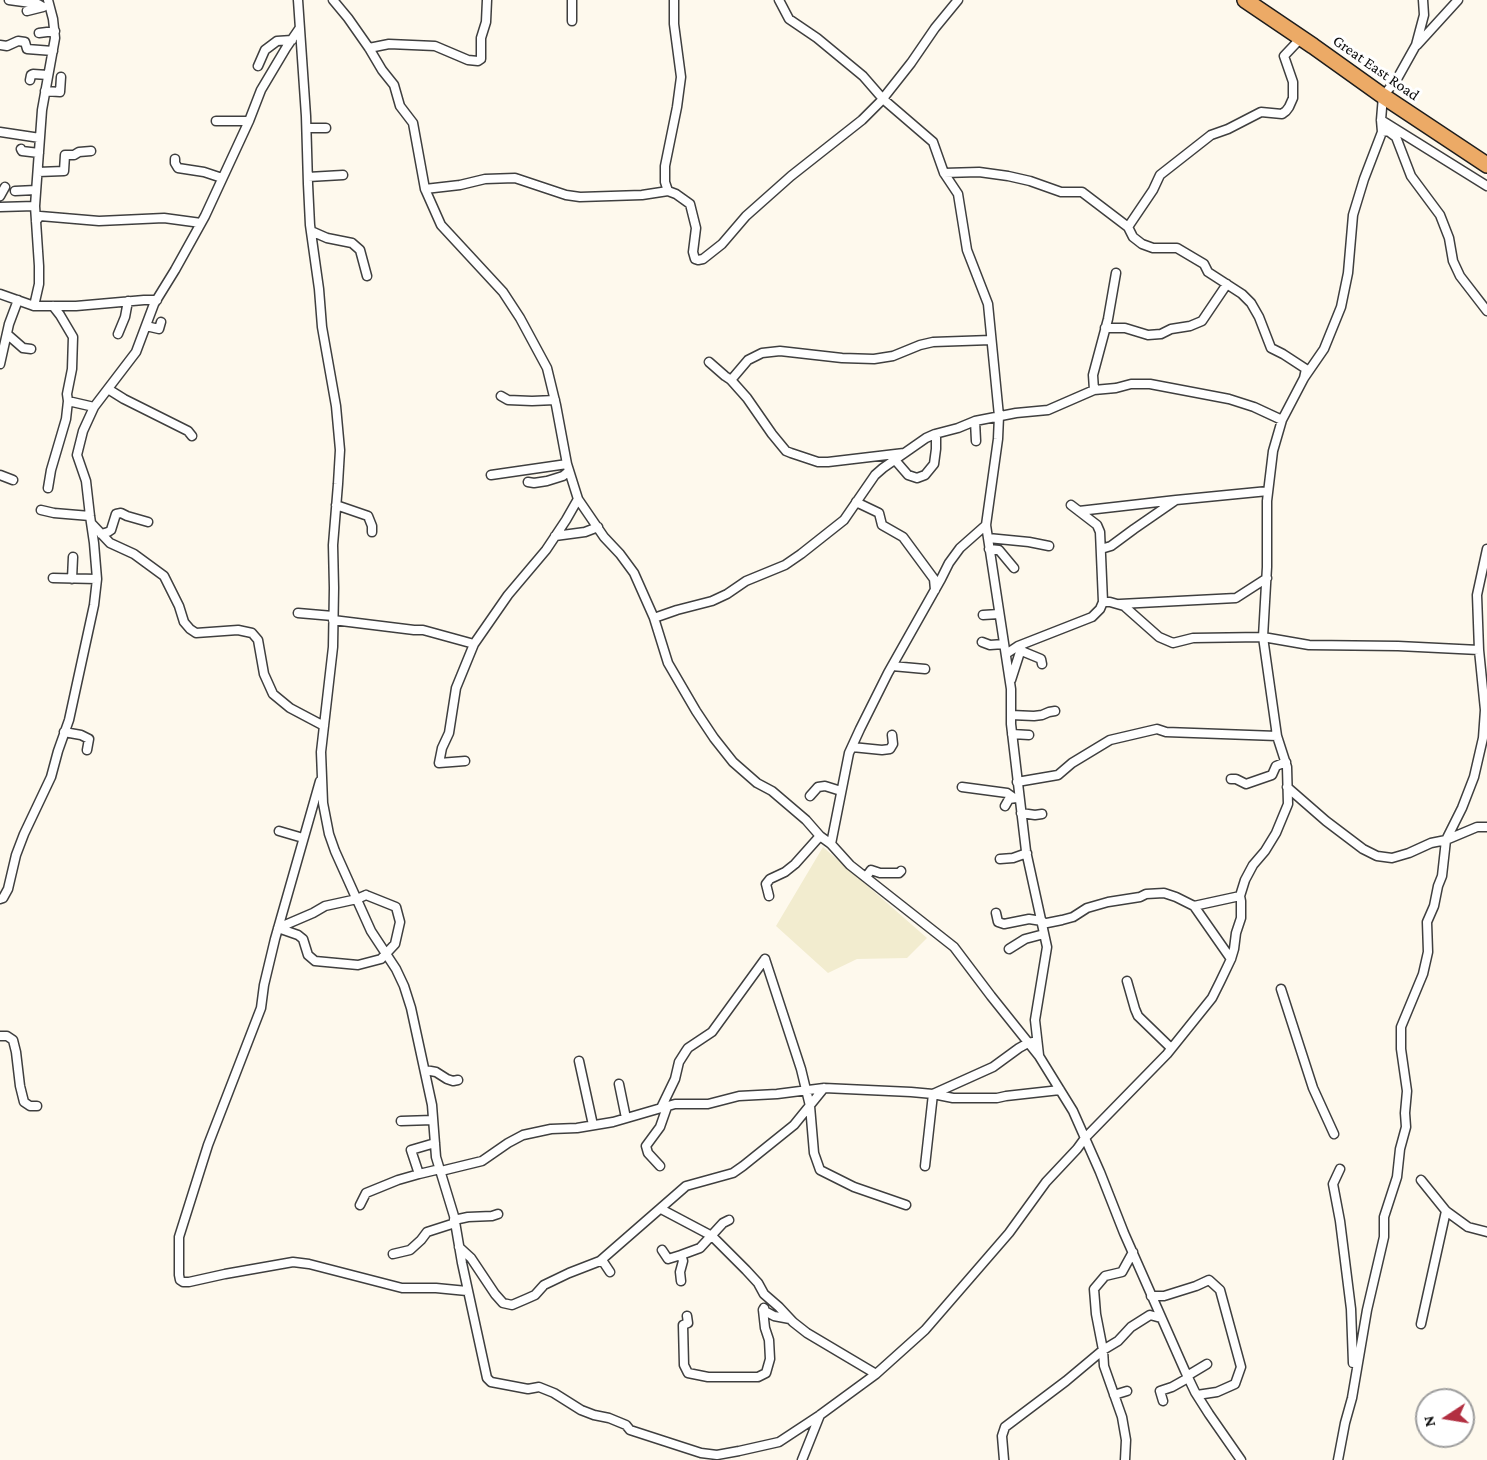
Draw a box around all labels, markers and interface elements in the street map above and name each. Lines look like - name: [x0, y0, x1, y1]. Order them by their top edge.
- street label: Great East Road: [1329, 31, 1423, 105]
- north arrow: [1415, 1388, 1475, 1448]
- text: N: [1419, 1414, 1438, 1429]

